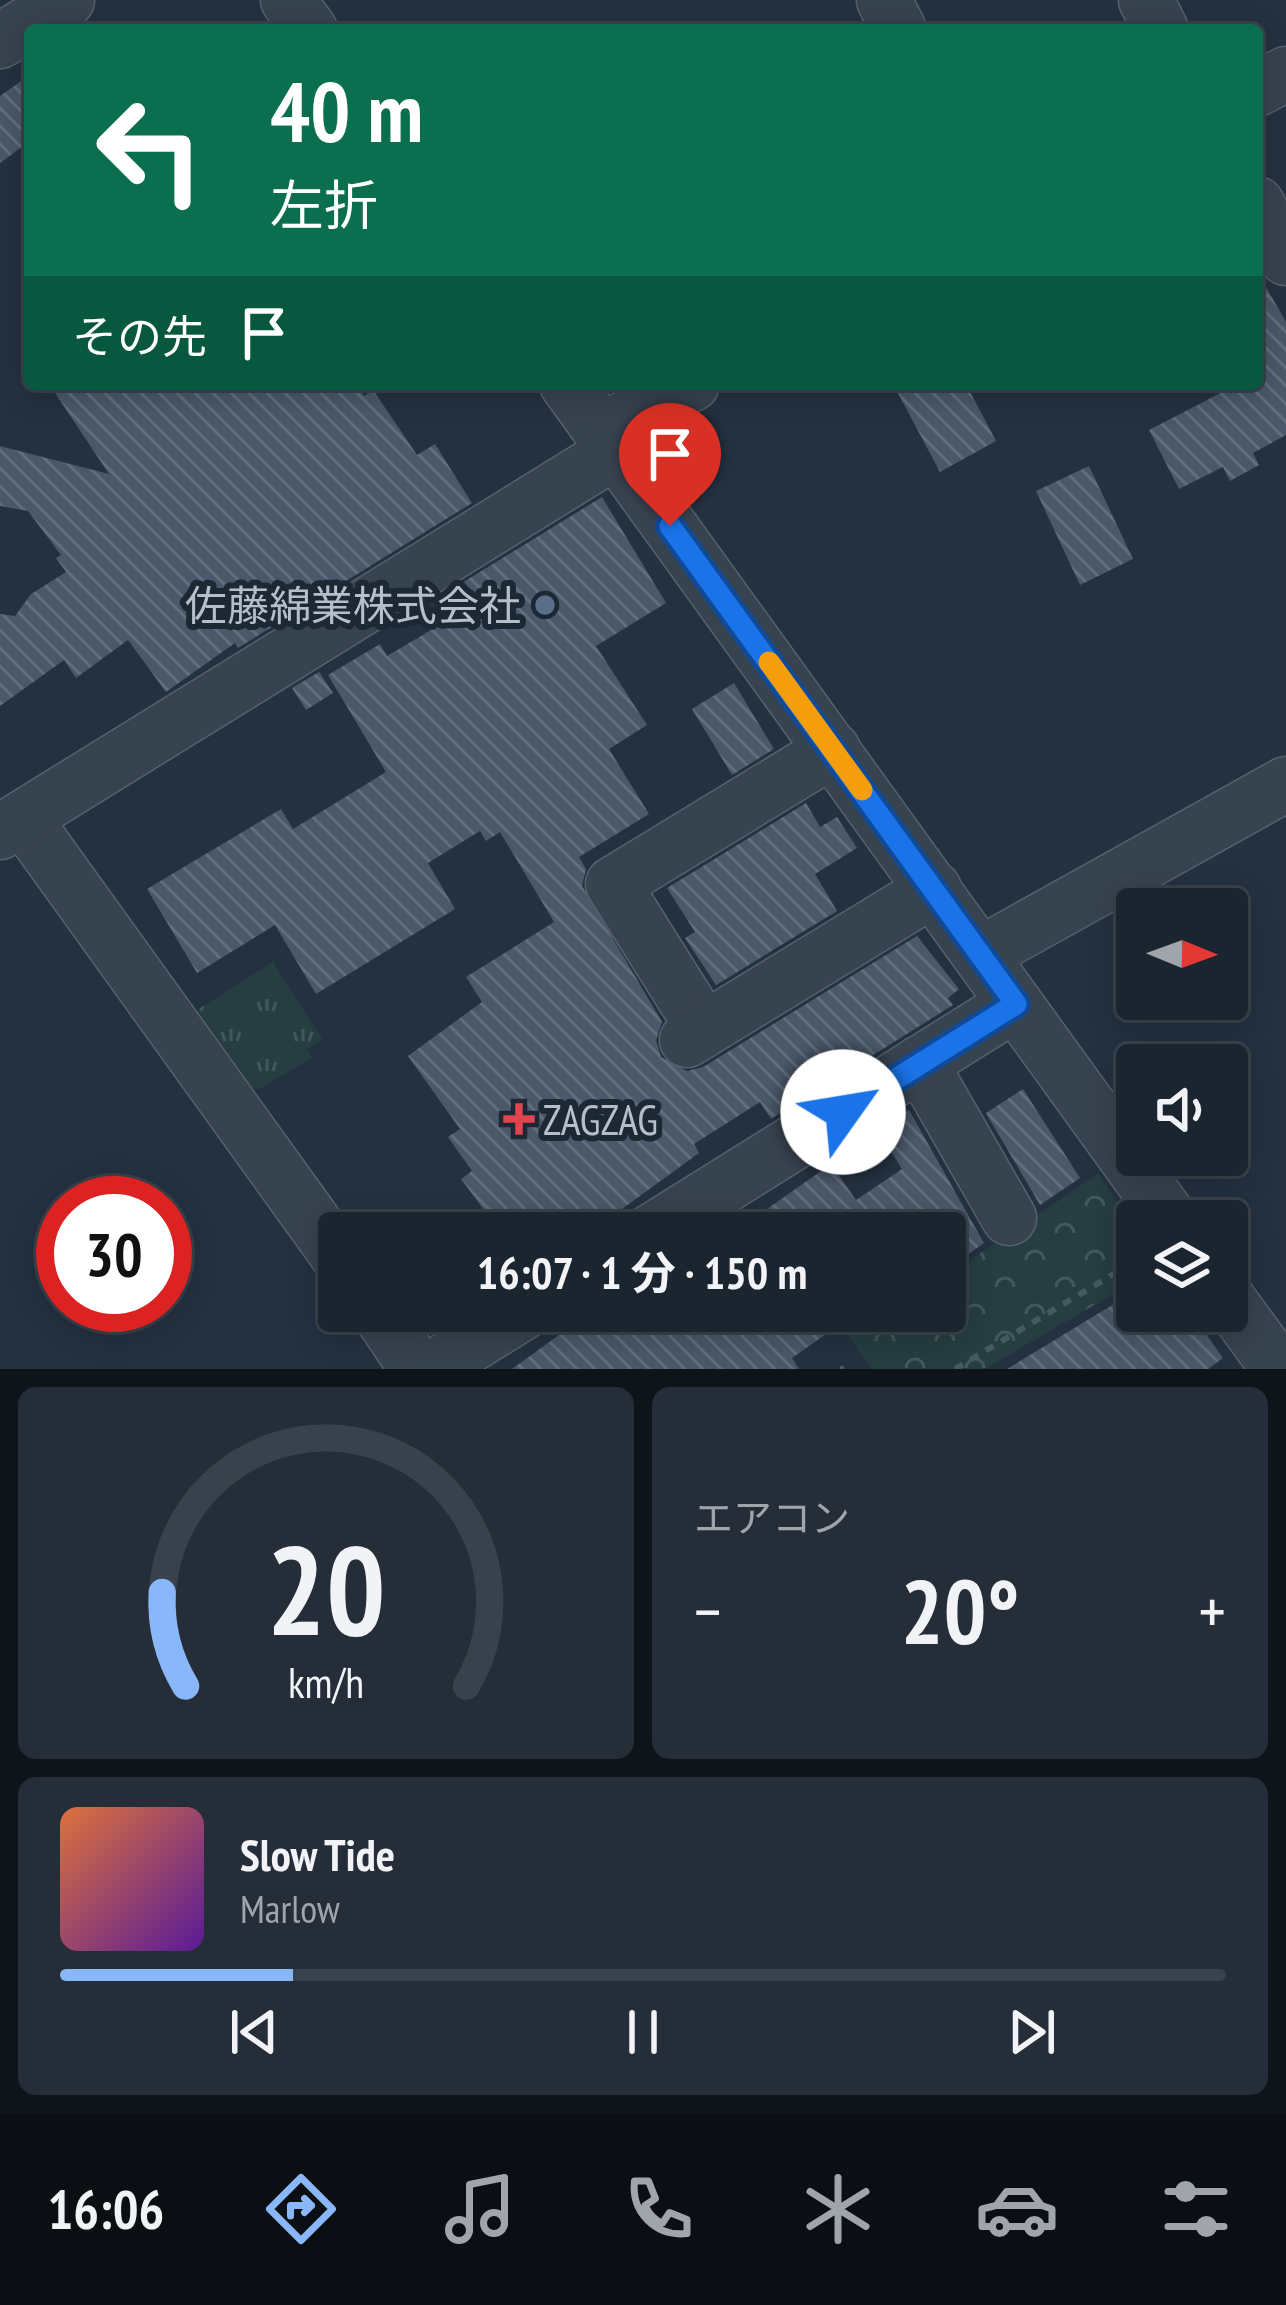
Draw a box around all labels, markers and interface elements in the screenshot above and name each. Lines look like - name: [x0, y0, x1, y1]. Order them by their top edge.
- text: 40 m: [270, 56, 423, 165]
- icon: left: [72, 72, 228, 228]
- text: 左折: [270, 170, 378, 240]
- icon: arrive: [231, 300, 297, 366]
- text: その先: [72, 307, 207, 365]
- pin: [619, 403, 721, 526]
- icon: arrive: [637, 421, 703, 487]
- place label: 佐藤綿業株式会社: [185, 578, 521, 633]
- marker: 佐藤綿業株式会社: [532, 592, 558, 618]
- north arrow: [1116, 888, 1248, 1020]
- map controls: [1116, 888, 1248, 1332]
- button: sound: [1116, 1044, 1248, 1176]
- position arrow: [780, 1049, 906, 1175]
- place label: ZAGZAG: [543, 1092, 658, 1147]
- marker: ZAGZAG: [506, 1106, 532, 1132]
- speed limit sign: 30: [36, 1176, 192, 1332]
- button: layers: [1116, 1200, 1248, 1332]
- text: 16:07 · 1 分 · 150 m: [477, 1243, 807, 1301]
- text: エアコン: [694, 1492, 850, 1543]
- text: 20: [266, 1508, 386, 1669]
- text: 20°: [901, 1552, 1019, 1669]
- text: −: [694, 1568, 721, 1653]
- text: +: [1199, 1568, 1226, 1653]
- text: km/h: [288, 1654, 364, 1710]
- text: Slow Tide: [240, 1825, 395, 1883]
- text: Marlow: [240, 1883, 340, 1934]
- icon: previous: [221, 1999, 287, 2065]
- icon: pause: [610, 1999, 676, 2065]
- icon: next: [999, 1999, 1065, 2065]
- icon: directions: [259, 2167, 343, 2251]
- icon: music: [438, 2167, 522, 2251]
- icon: phone: [617, 2167, 701, 2251]
- icon: climate: [796, 2167, 880, 2251]
- icon: car: [975, 2167, 1059, 2251]
- icon: filters: [1154, 2167, 1238, 2251]
- text: 16:06: [48, 2174, 164, 2244]

